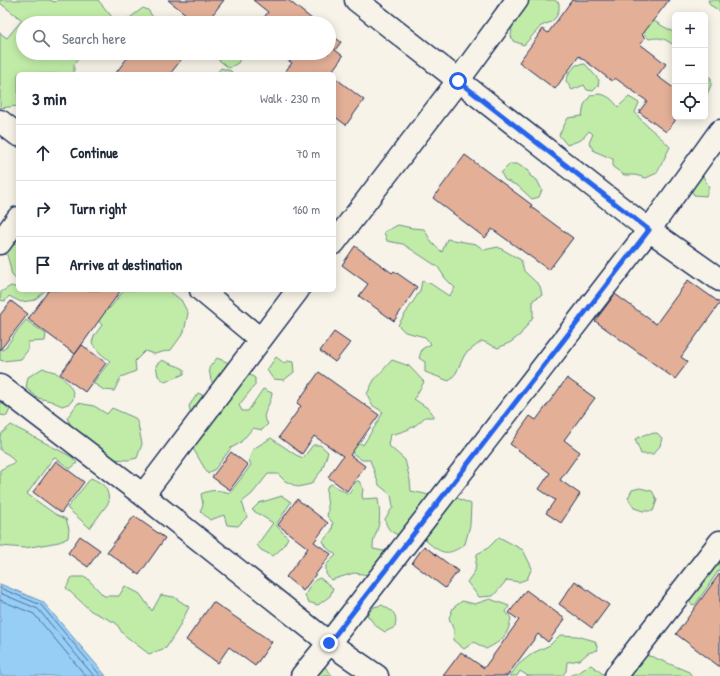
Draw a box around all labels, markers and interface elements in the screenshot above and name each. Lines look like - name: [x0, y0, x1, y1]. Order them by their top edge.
- map controls: [672, 12, 708, 120]
- button: +: [672, 12, 708, 48]
- search box: [16, 16, 336, 60]
- icon: search: [30, 27, 52, 49]
- text: Search here: [62, 28, 126, 49]
- button: −: [672, 48, 708, 84]
- route start: [449, 72, 467, 90]
- button: locate: [672, 84, 708, 120]
- text: 3 min: [32, 87, 67, 110]
- text: Walk · 230 m: [260, 89, 320, 107]
- icon: ahead: [32, 142, 54, 164]
- text: Continue: [70, 142, 118, 163]
- text: 70 m: [296, 144, 320, 162]
- icon: right: [32, 198, 54, 220]
- text: Turn right: [70, 198, 126, 219]
- text: 160 m: [292, 200, 320, 218]
- icon: arrive: [32, 254, 54, 276]
- text: Arrive at destination: [70, 254, 182, 275]
- route end: [320, 634, 338, 652]

